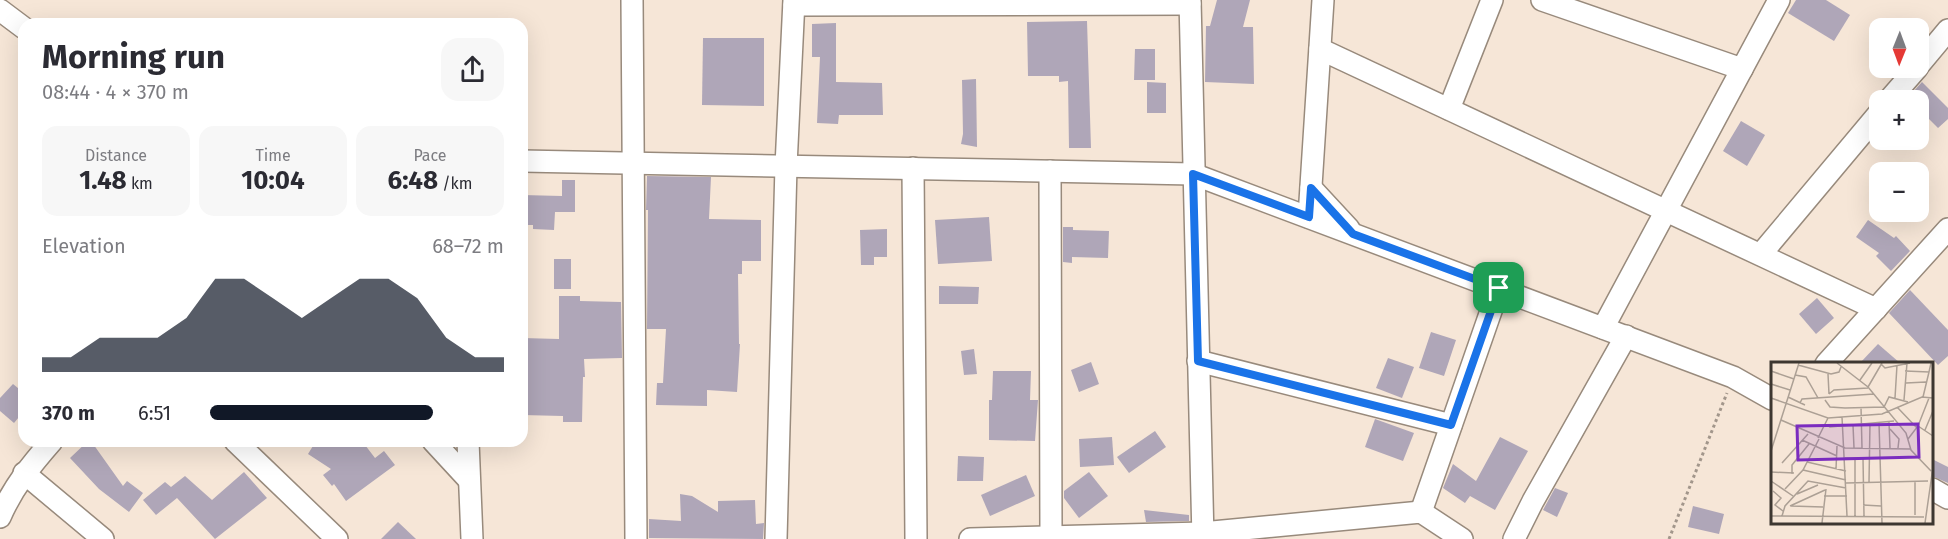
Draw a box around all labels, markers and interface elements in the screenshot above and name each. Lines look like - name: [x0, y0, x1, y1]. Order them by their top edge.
- north arrow: [1869, 18, 1929, 78]
- map controls: [1869, 18, 1929, 222]
- text: Morning run: [42, 37, 225, 77]
- button: share: [441, 38, 504, 101]
- text: 08:44 · 4 × 370 m: [42, 80, 189, 104]
- button: +: [1869, 90, 1929, 150]
- text: Distance: [85, 146, 147, 165]
- text: Time: [255, 146, 291, 165]
- text: Pace: [413, 146, 447, 165]
- button: −: [1869, 162, 1929, 222]
- text: 1.48: [79, 165, 127, 196]
- text: 10:04: [241, 165, 305, 196]
- text: 6:48: [387, 165, 438, 196]
- text: km: [127, 174, 153, 193]
- text: /km: [438, 174, 473, 193]
- text: Elevation: [42, 234, 126, 258]
- text: 68–72 m: [432, 234, 504, 258]
- pin: [1473, 262, 1524, 313]
- icon: arrive: [1482, 271, 1515, 304]
- inset map: [1771, 362, 1933, 524]
- text: 370 m: [42, 401, 95, 425]
- text: 6:51: [138, 401, 171, 425]

